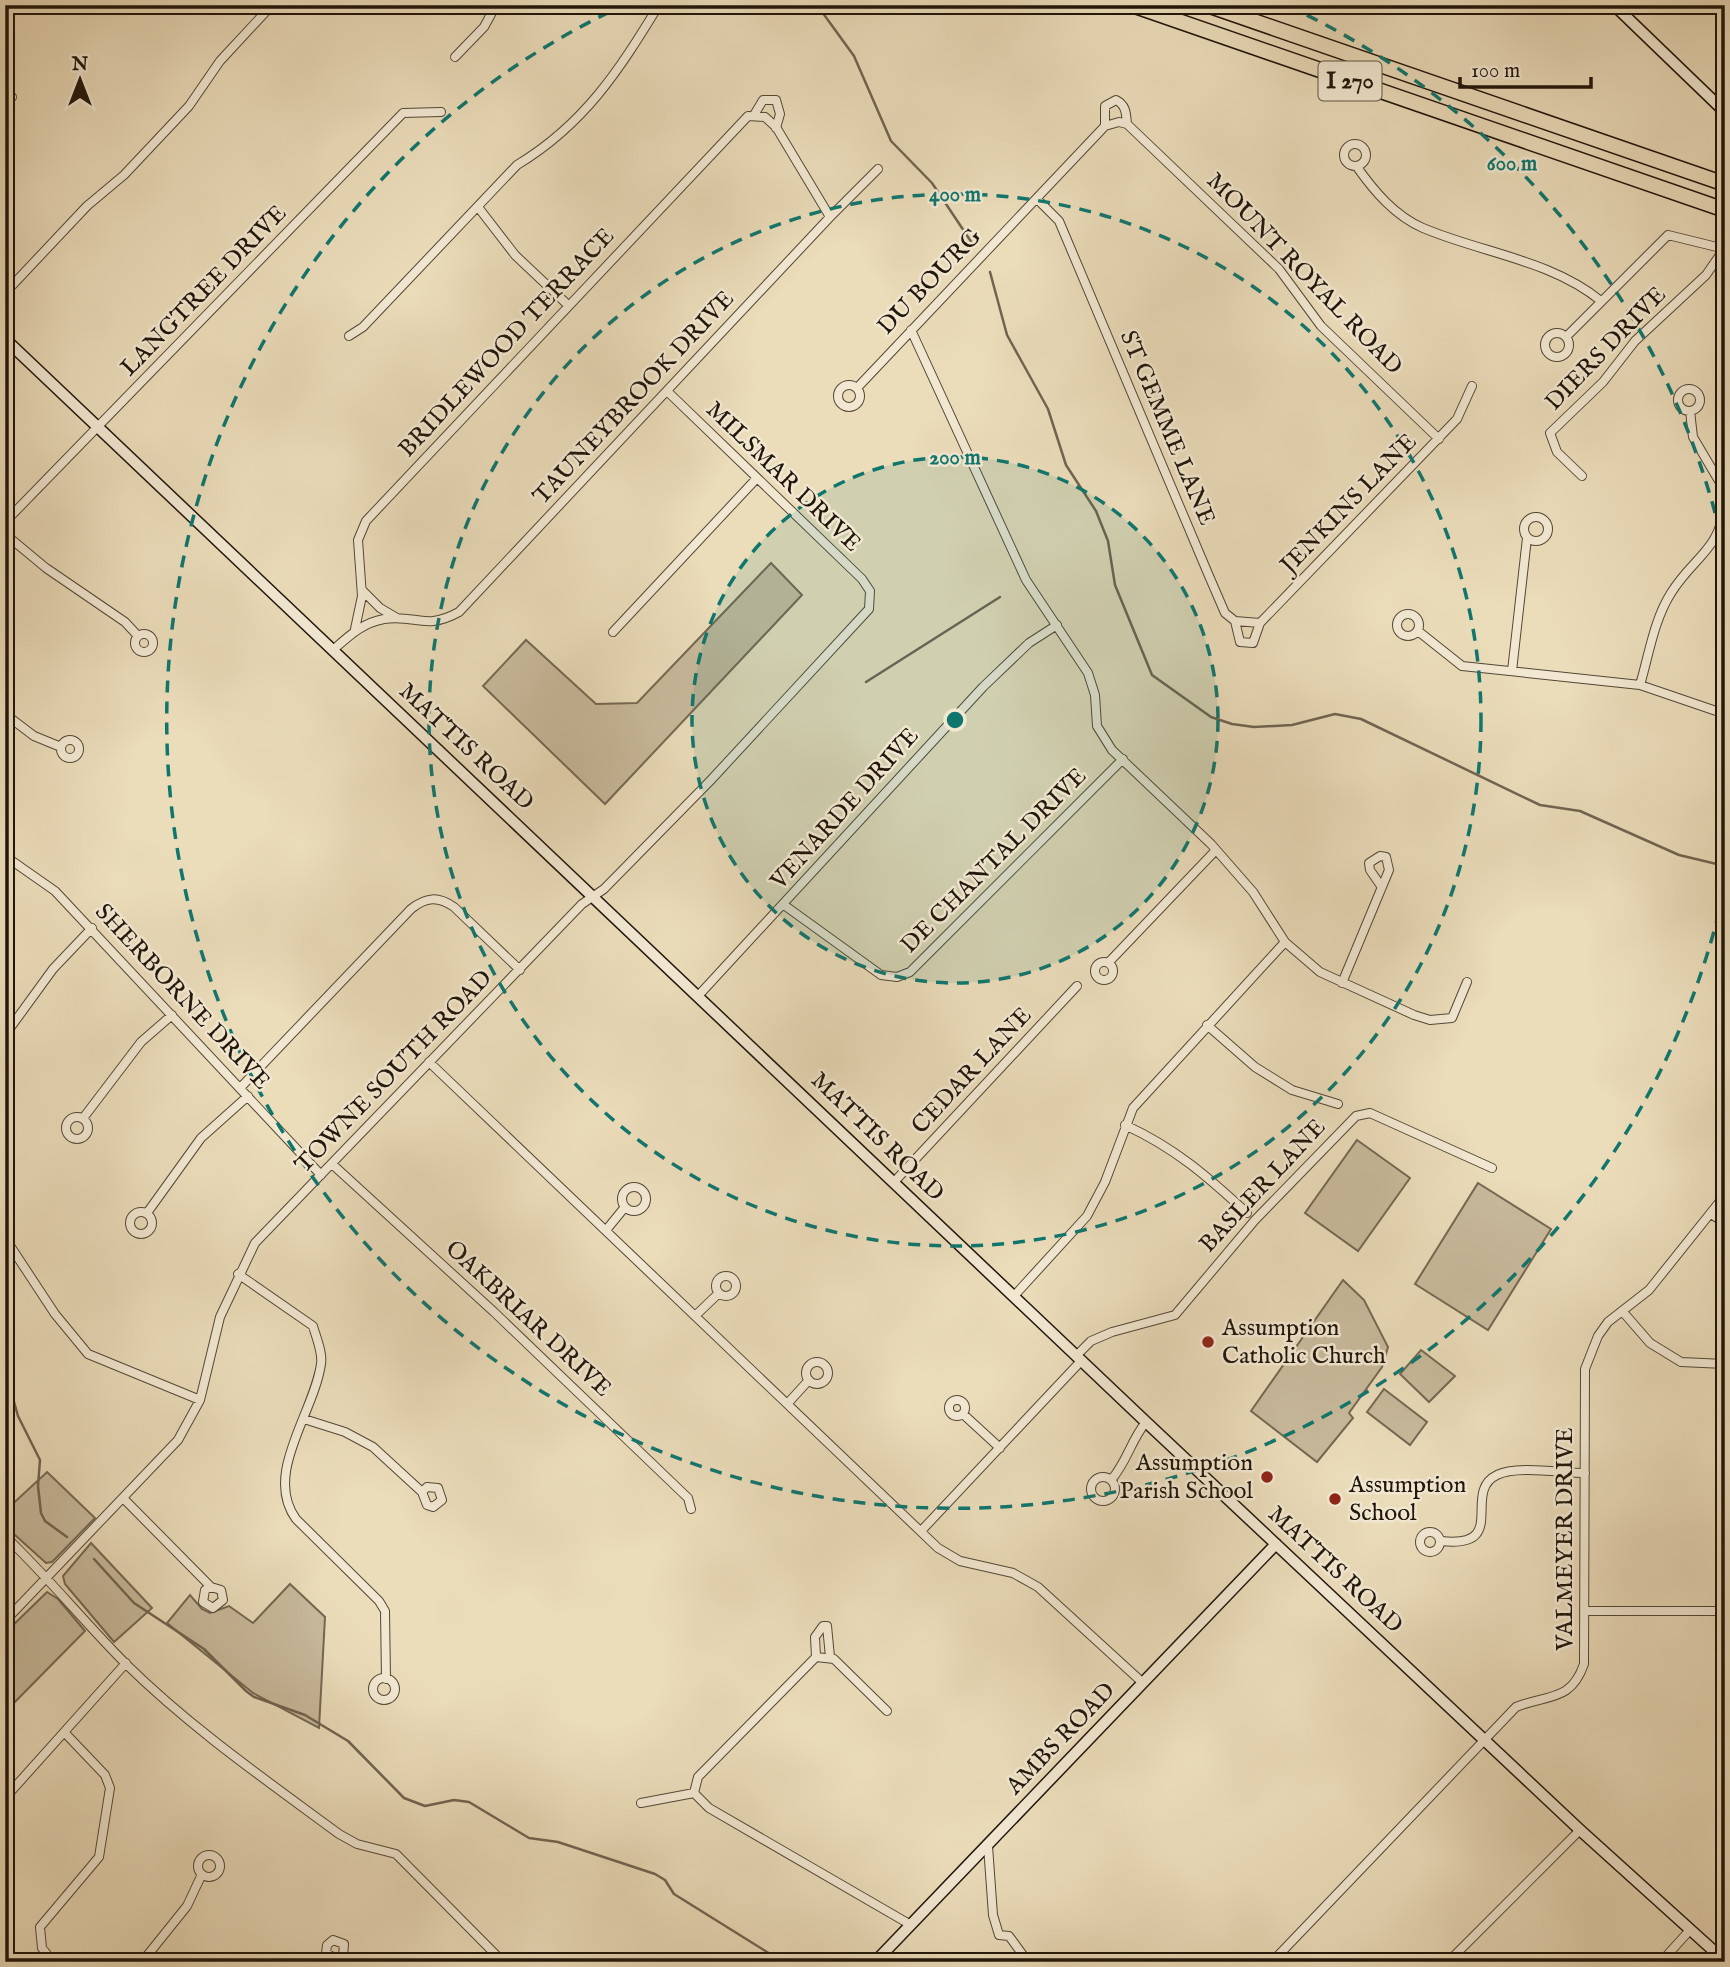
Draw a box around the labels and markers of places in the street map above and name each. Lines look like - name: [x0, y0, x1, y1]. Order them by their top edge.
- centre of rings: [943, 708, 967, 732]
- place label: Assumption Catholic Church: [1221, 1313, 1386, 1372]
- marker: Assumption Catholic Church: [1200, 1334, 1216, 1350]
- place label: Assumption Parish School: [1120, 1448, 1253, 1507]
- marker: Assumption Parish School: [1259, 1469, 1275, 1485]
- place label: Assumption School: [1348, 1470, 1466, 1529]
- marker: Assumption School: [1327, 1491, 1343, 1507]

